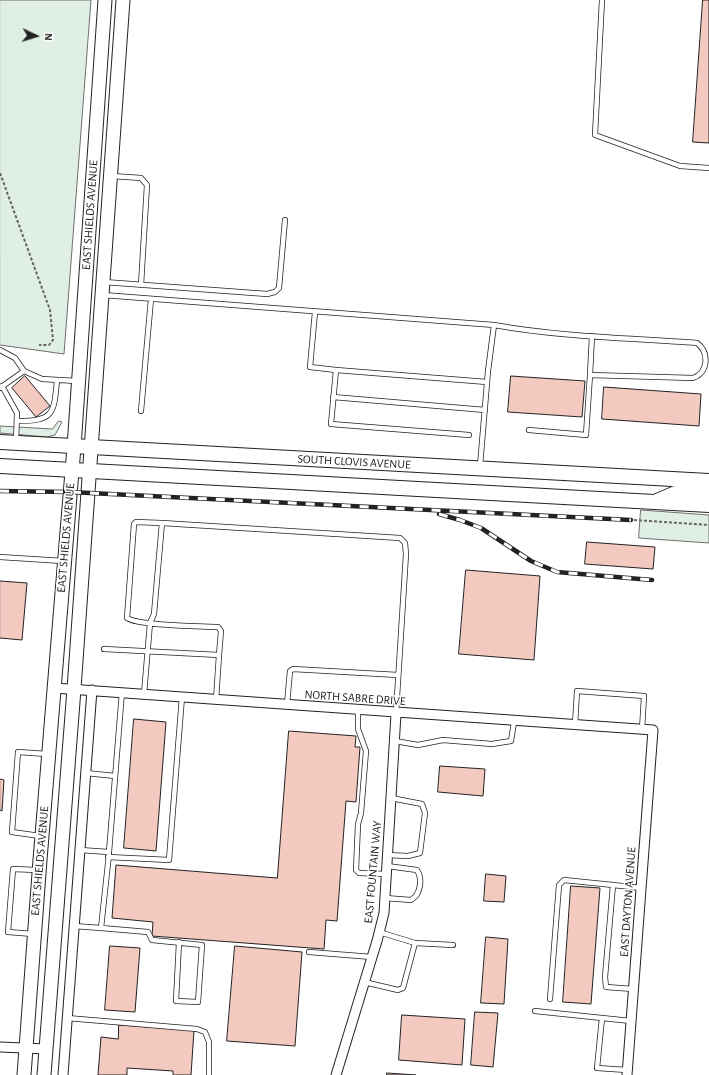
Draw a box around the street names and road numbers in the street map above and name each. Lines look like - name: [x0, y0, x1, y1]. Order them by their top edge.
- street label: EAST SHIELDS AVENUE: [79, 160, 101, 270]
- street label: SOUTH CLOVIS AVENUE: [297, 452, 411, 472]
- street label: EAST SHIELDS AVENUE: [54, 483, 78, 593]
- street label: NORTH SABRE DRIVE: [304, 687, 406, 709]
- street label: EAST SHIELDS AVENUE: [28, 806, 52, 916]
- street label: EAST FOUNTAIN WAY: [361, 820, 385, 924]
- street label: EAST DAYTON AVENUE: [617, 847, 639, 957]

